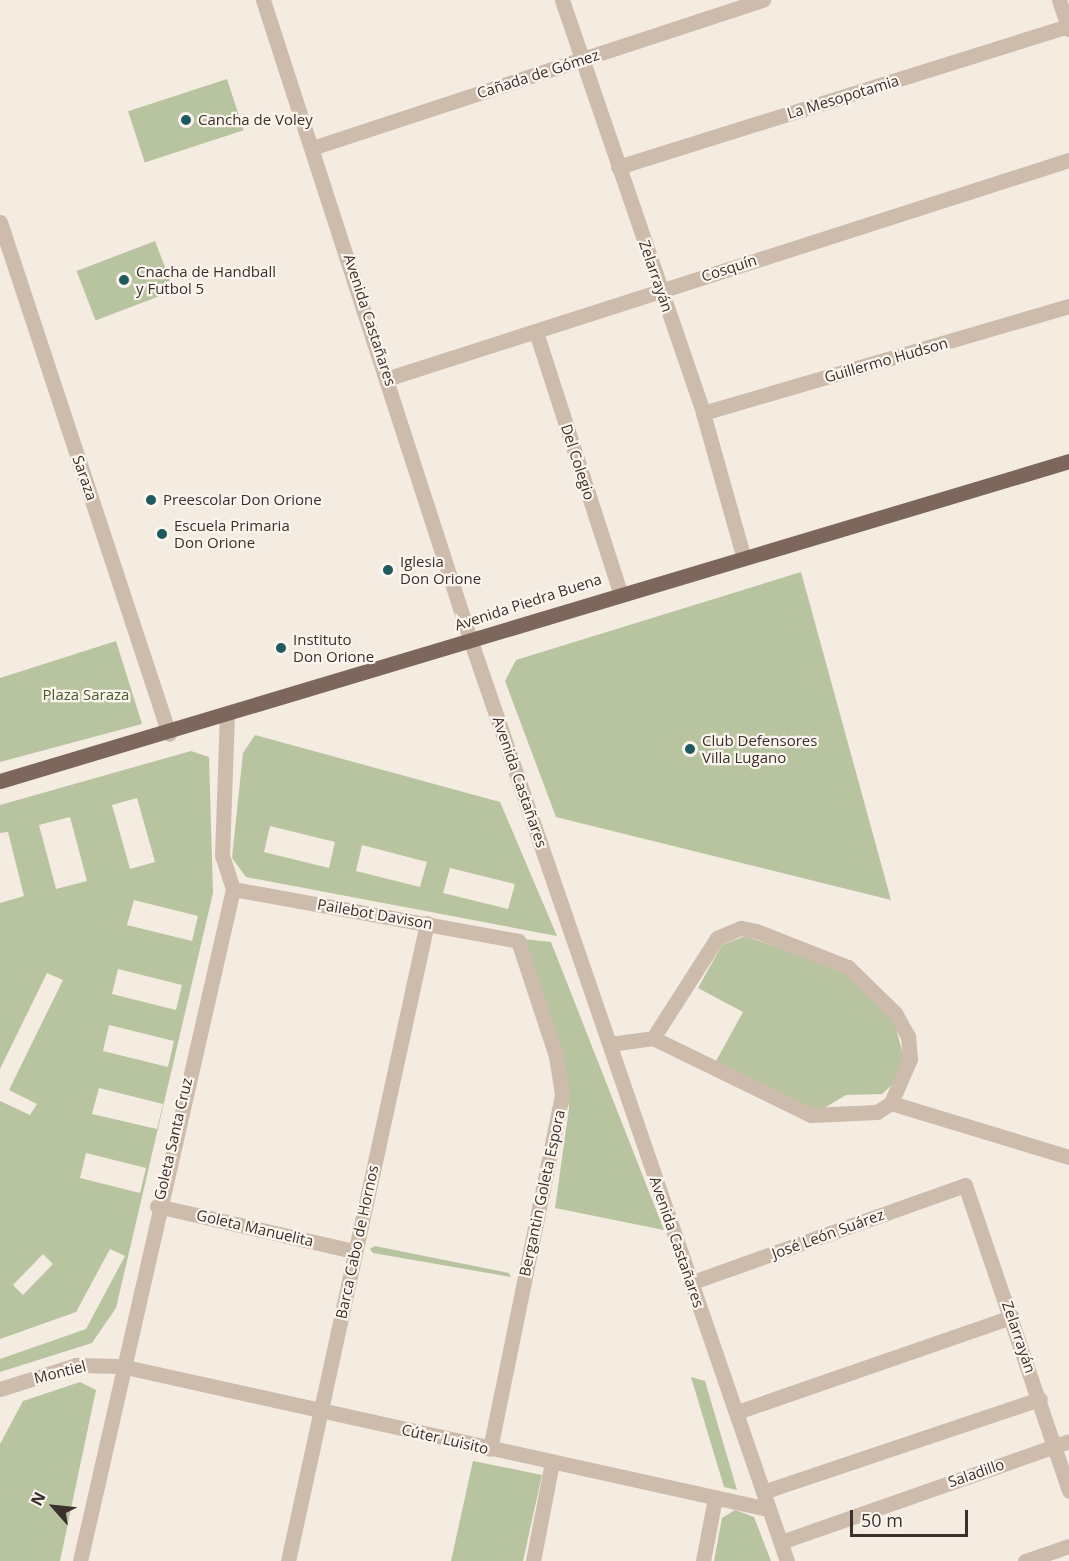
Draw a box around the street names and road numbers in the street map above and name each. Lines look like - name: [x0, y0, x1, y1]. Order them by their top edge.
- street label: Cañada de Gómez: [475, 46, 601, 102]
- street label: La Mesopotamia: [785, 71, 901, 123]
- street label: Zelarrayán: [635, 238, 677, 314]
- street label: Cosquín: [699, 251, 759, 285]
- street label: Avenida Castañares: [340, 252, 400, 388]
- street label: Guillermo Hudson: [822, 334, 950, 386]
- street label: Del Colegio: [557, 422, 599, 502]
- street label: Saraza: [69, 453, 101, 503]
- street label: Avenida Piedra Buena: [452, 570, 604, 634]
- street label: Avenida Castañares: [489, 714, 551, 850]
- street label: Pailebot Davison: [316, 895, 434, 933]
- street label: Goleta Santa Cruz: [150, 1076, 196, 1202]
- street label: Bergantin Goleta Espora: [516, 1108, 568, 1278]
- street label: Barca Cabo de Hornos: [332, 1164, 382, 1320]
- street label: Avenida Castañares: [646, 1174, 708, 1310]
- street label: José León Suárez: [769, 1205, 887, 1263]
- street label: Goleta Manuelita: [195, 1206, 315, 1250]
- street label: Zelarrayán: [998, 1299, 1040, 1375]
- street label: Montiel: [32, 1357, 88, 1387]
- street label: Cúter Luisito: [400, 1420, 490, 1458]
- street label: Saladillo: [946, 1455, 1006, 1491]

